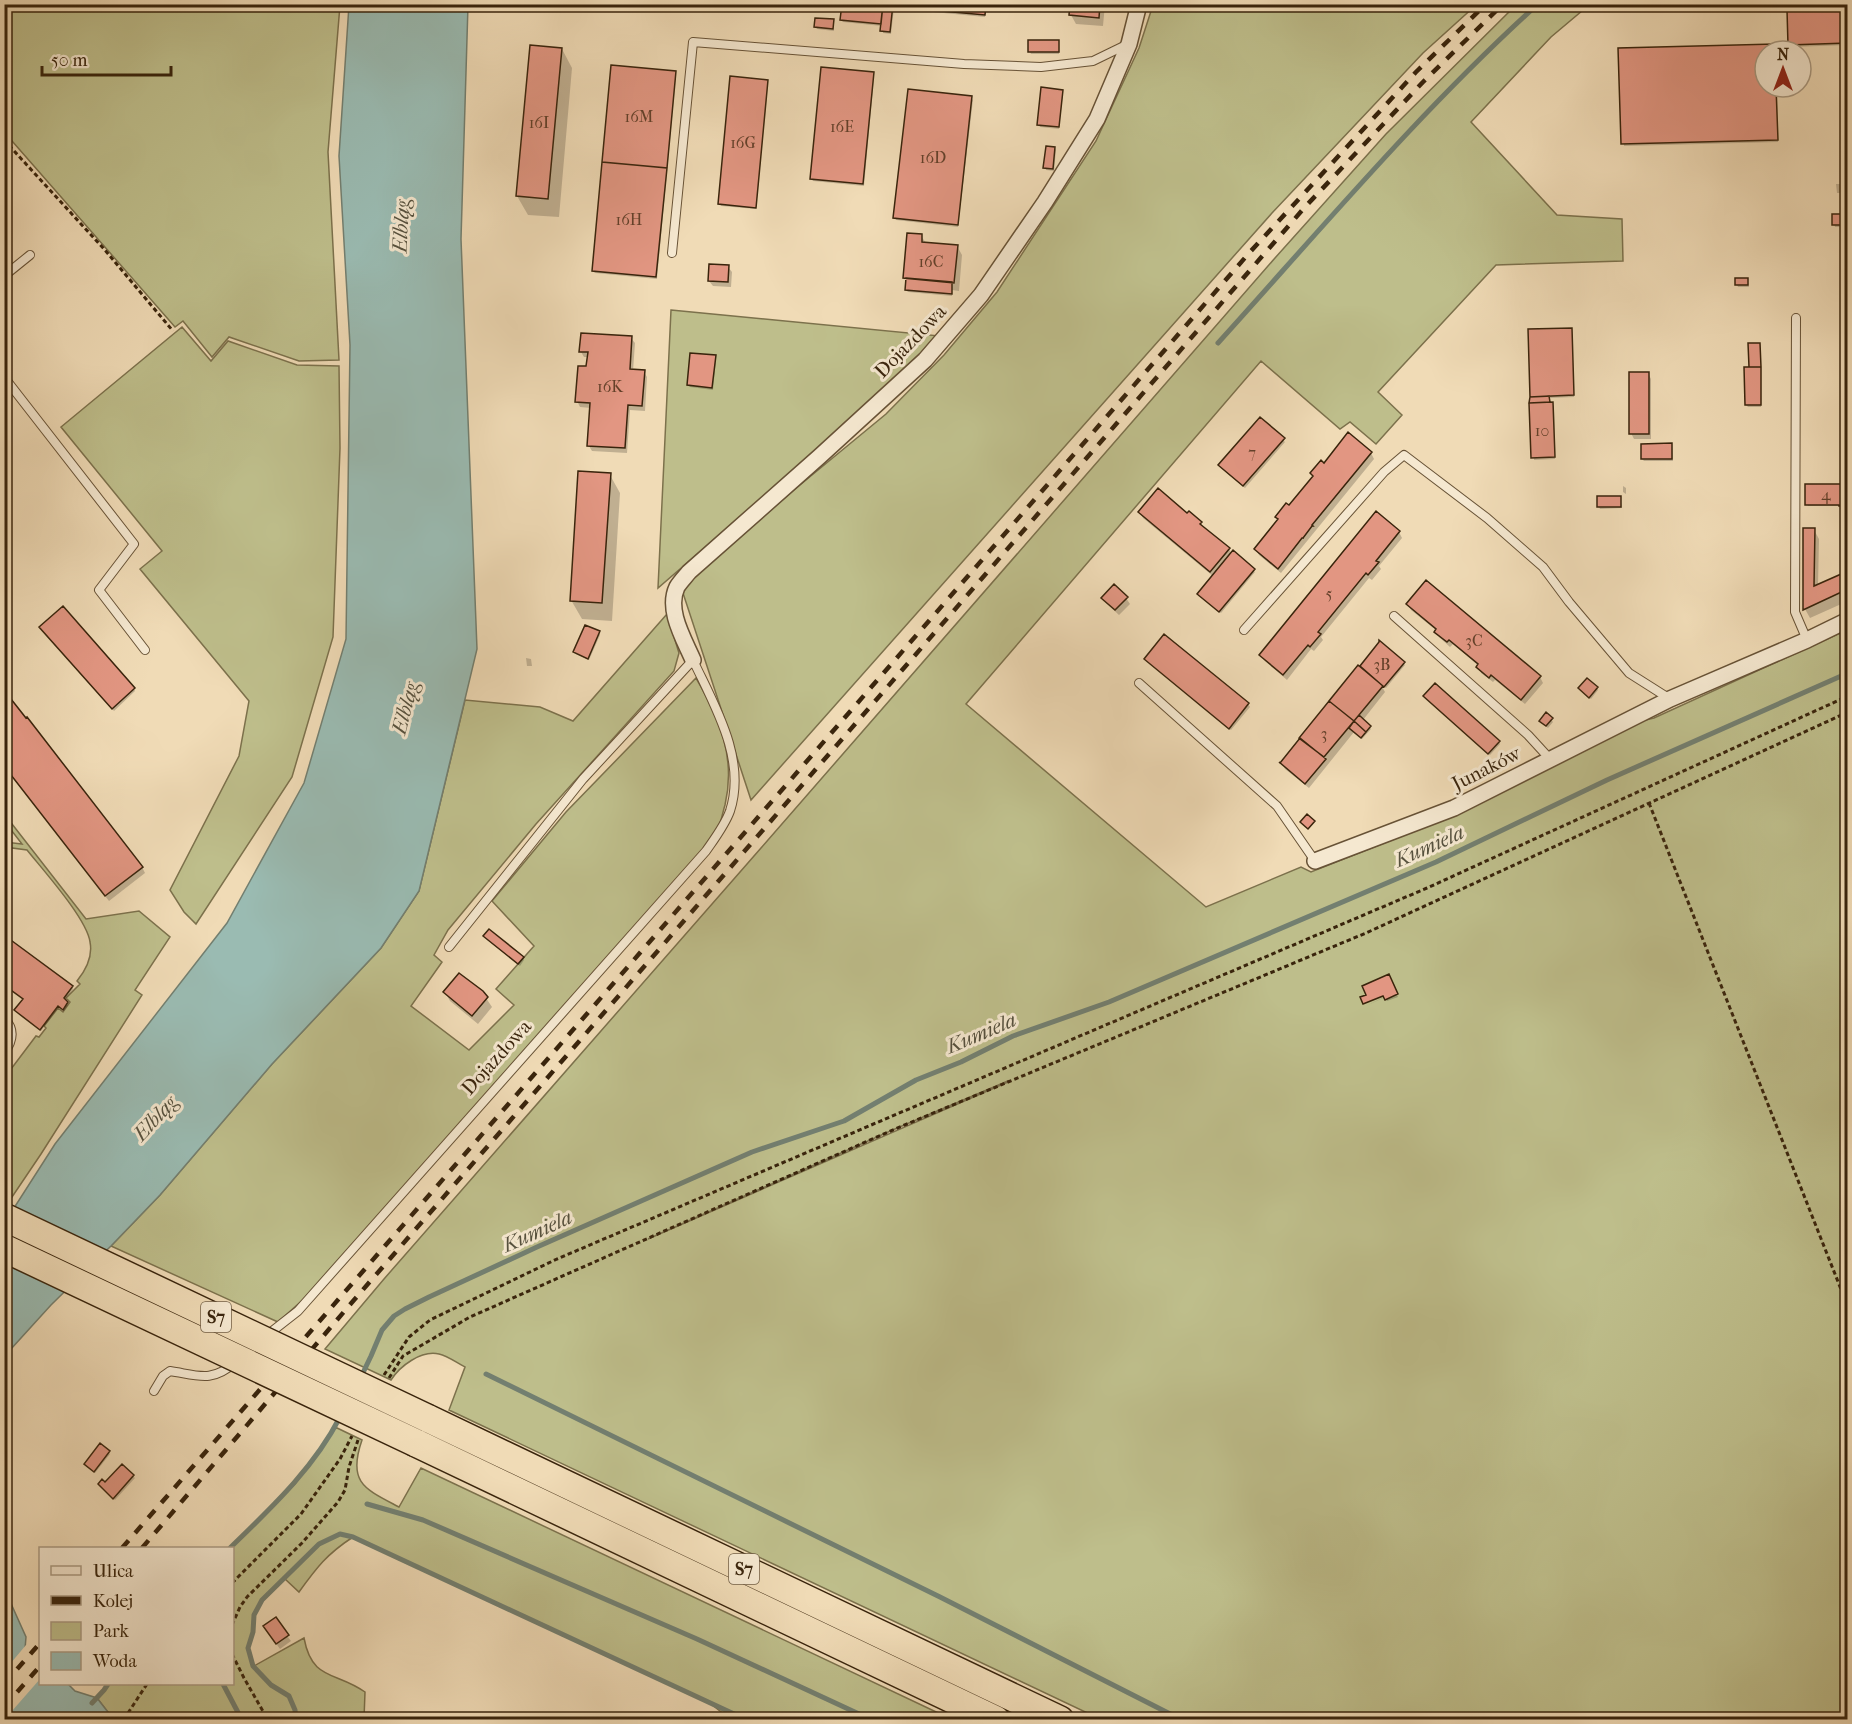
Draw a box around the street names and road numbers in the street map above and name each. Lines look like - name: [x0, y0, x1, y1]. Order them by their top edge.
- street label: Dojazdowa: [870, 299, 951, 383]
- street label: Junaków: [1446, 741, 1525, 796]
- street label: Dojazdowa: [457, 1015, 537, 1100]
- road number: S7: [201, 1302, 231, 1332]
- road number: S7: [729, 1554, 759, 1584]

